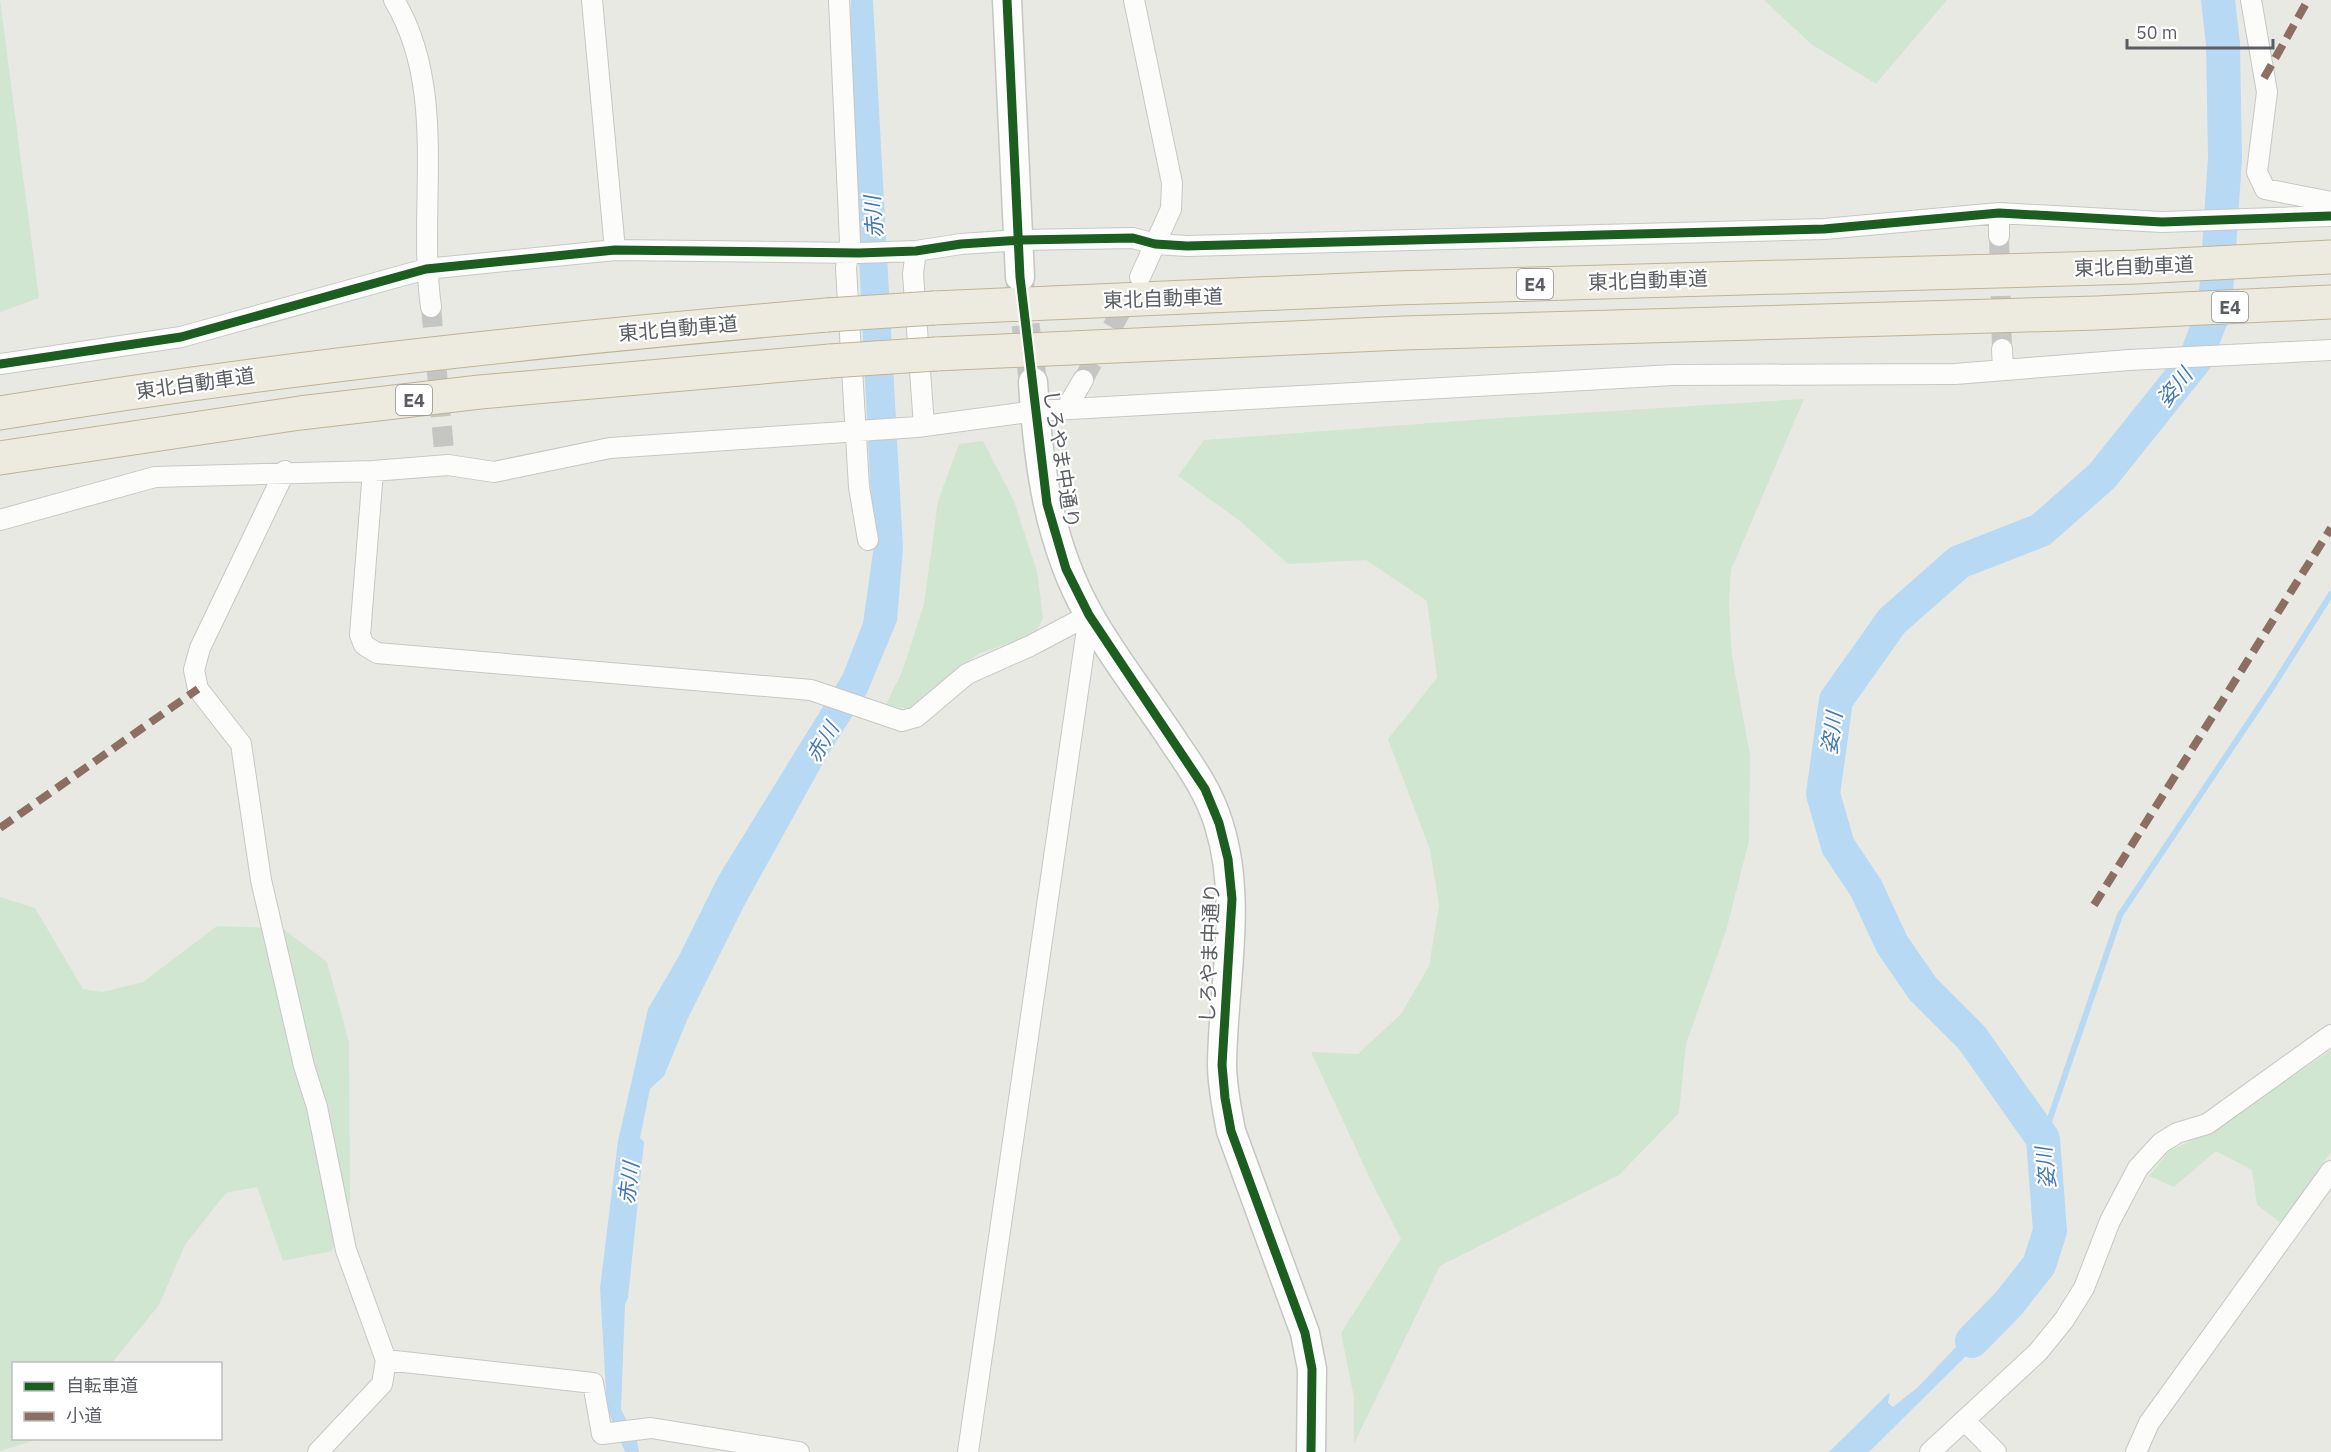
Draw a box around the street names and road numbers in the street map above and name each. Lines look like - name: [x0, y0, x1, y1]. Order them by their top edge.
- street label: 東北自動車道: [2074, 250, 2194, 282]
- street label: 東北自動車道: [1588, 264, 1708, 296]
- road number: E4: [1517, 269, 1553, 299]
- street label: 東北自動車道: [1103, 282, 1223, 314]
- road number: E4: [2212, 292, 2248, 322]
- street label: 東北自動車道: [617, 309, 739, 347]
- street label: 東北自動車道: [134, 361, 256, 405]
- road number: E4: [396, 385, 432, 415]
- street label: しろやま中通り: [1038, 388, 1086, 530]
- street label: しろやま中通り: [1193, 883, 1225, 1023]

